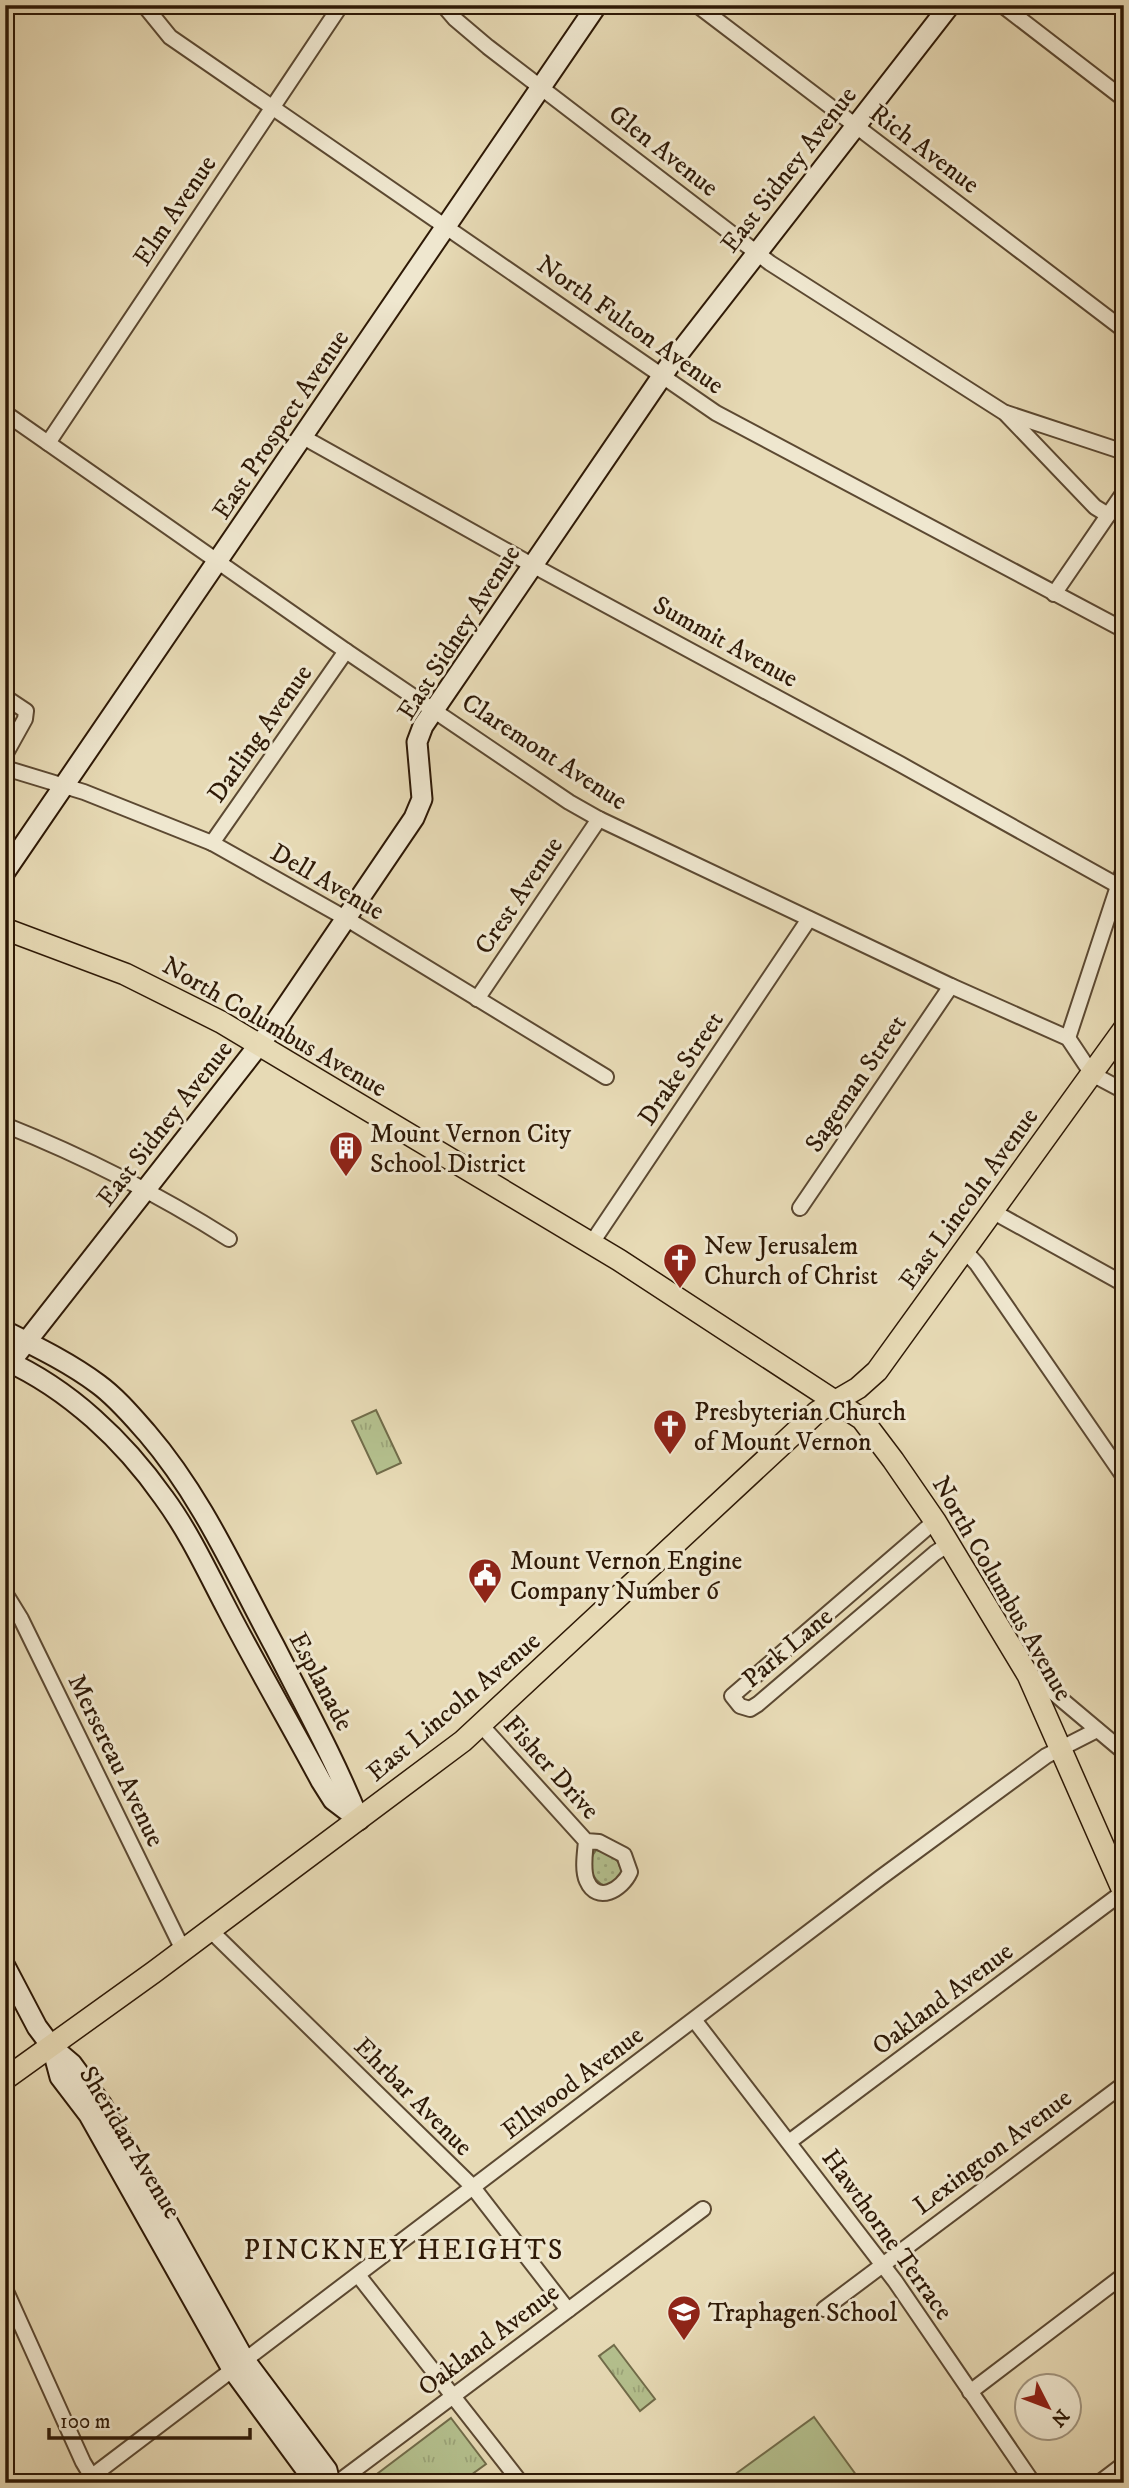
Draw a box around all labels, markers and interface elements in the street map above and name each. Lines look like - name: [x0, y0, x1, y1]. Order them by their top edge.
- street label: East Sidney Avenue: [714, 80, 865, 260]
- street label: Rich Avenue: [863, 97, 986, 201]
- street label: Glen Avenue: [601, 98, 725, 204]
- street label: Elm Avenue: [126, 149, 224, 272]
- street label: North Fulton Avenue: [530, 248, 730, 402]
- street label: East Prospect Avenue: [205, 324, 357, 526]
- street label: East Sidney Avenue: [390, 539, 528, 727]
- street label: Summit Avenue: [647, 589, 804, 696]
- street label: Darling Avenue: [200, 658, 320, 809]
- street label: Claremont Avenue: [455, 686, 633, 818]
- street label: Crest Avenue: [468, 831, 571, 961]
- street label: Dell Avenue: [264, 836, 390, 928]
- street label: North Columbus Avenue: [156, 949, 393, 1105]
- street label: Drake Street: [631, 1005, 731, 1132]
- street label: Sageman Street: [798, 1009, 914, 1159]
- street label: East Sidney Avenue: [90, 1034, 241, 1214]
- street label: East Lincoln Avenue: [892, 1102, 1046, 1296]
- place label: Mount Vernon City School District: [370, 1118, 572, 1181]
- building icon: Mount Vernon City School District: [327, 1129, 365, 1178]
- place label: New Jerusalem Church of Christ: [704, 1230, 878, 1293]
- church icon: New Jerusalem Church of Christ: [661, 1241, 699, 1290]
- place label: Presbyterian Church of Mount Vernon: [694, 1396, 907, 1459]
- church icon: Presbyterian Church of Mount Vernon: [651, 1407, 689, 1456]
- street label: North Columbus Avenue: [924, 1470, 1080, 1707]
- place label: Mount Vernon Engine Company Number 6: [510, 1545, 742, 1608]
- public building icon: Mount Vernon Engine Company Number 6: [466, 1556, 504, 1605]
- street label: Park Lane: [736, 1601, 840, 1696]
- street label: East Lincoln Avenue: [360, 1625, 548, 1789]
- street label: Esplanade: [281, 1627, 360, 1737]
- street label: Mersereau Avenue: [60, 1669, 172, 1852]
- street label: Fisher Drive: [496, 1709, 606, 1827]
- street label: Oakland Avenue: [866, 1935, 1020, 2063]
- street label: Ellwood Avenue: [495, 2019, 650, 2147]
- street label: Ehrbar Avenue: [346, 2031, 479, 2164]
- street label: Sheridan Avenue: [71, 2060, 188, 2225]
- street label: Lexington Avenue: [907, 2082, 1079, 2223]
- street label: Hawthorne Terrace: [814, 2143, 960, 2327]
- district label: PINCKNEY HEIGHTS: [244, 2233, 564, 2268]
- street label: Oakland Avenue: [412, 2276, 566, 2404]
- school or university icon: Traphagen School: [665, 2293, 703, 2342]
- place label: Traphagen School: [708, 2297, 897, 2330]
- north arrow: [1014, 2372, 1084, 2442]
- scale bar: [49, 2397, 250, 2441]
- text: N: [1045, 2404, 1073, 2431]
- text: 100 m: [60, 2409, 111, 2435]

